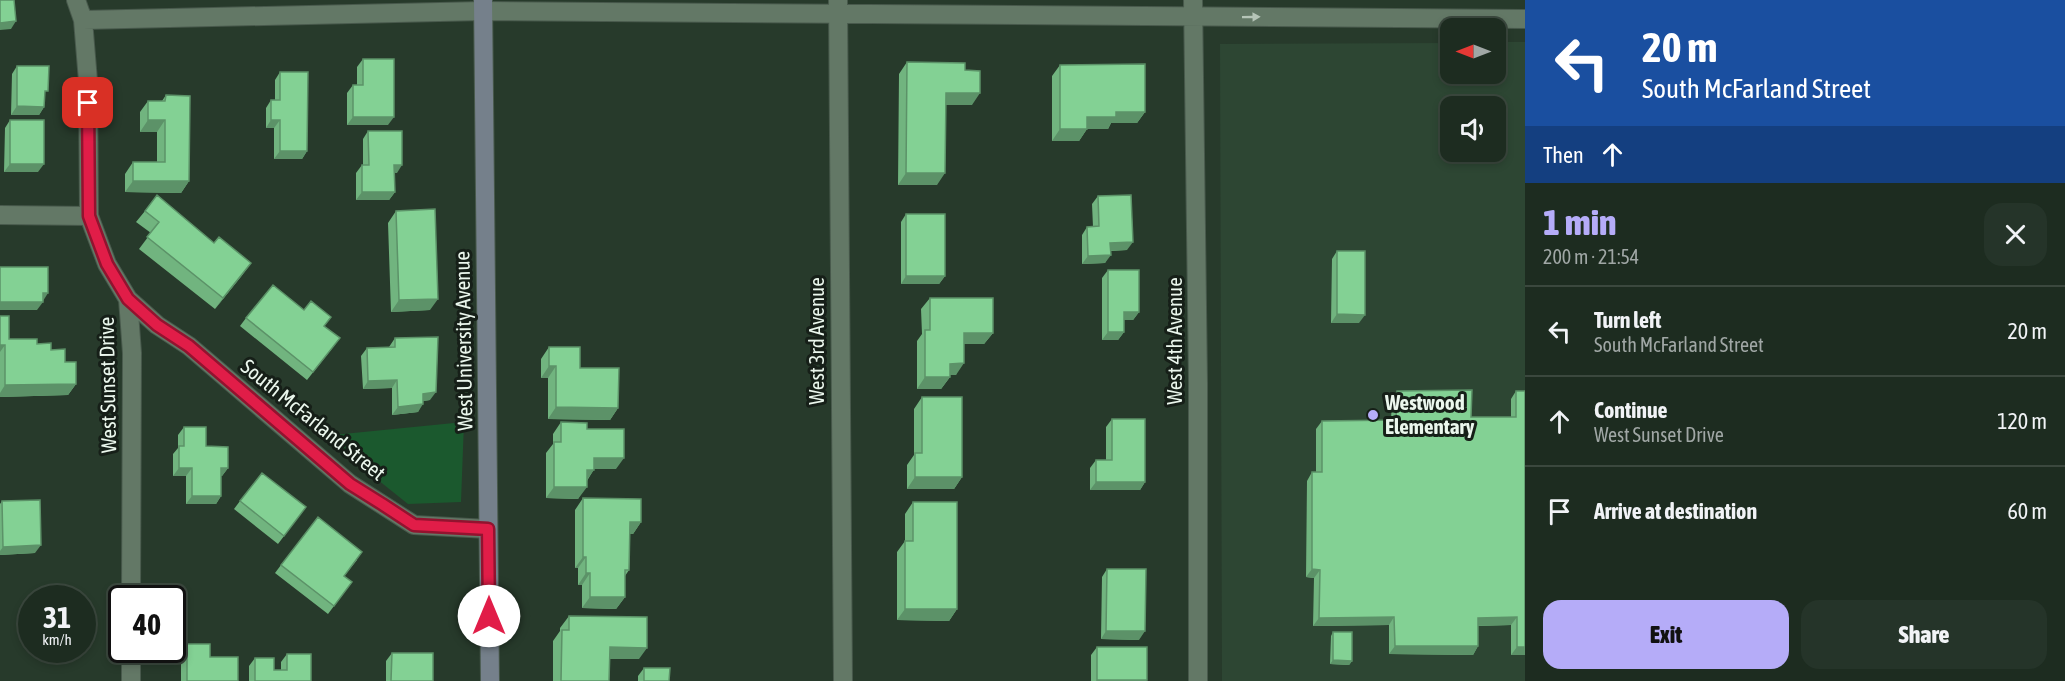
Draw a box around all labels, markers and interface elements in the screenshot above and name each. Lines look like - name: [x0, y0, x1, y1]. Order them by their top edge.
- one-way arrow: [1242, 12, 1261, 22]
- north arrow: [1440, 18, 1506, 84]
- map controls: [1440, 18, 1506, 162]
- text: 20 m: [1642, 23, 1717, 71]
- icon: left: [1543, 24, 1621, 102]
- text: South McFarland Street: [1642, 73, 1871, 104]
- pin: [62, 77, 113, 128]
- icon: arrive: [71, 86, 104, 119]
- button: sound: [1440, 96, 1506, 162]
- icon: ahead: [1596, 138, 1629, 171]
- text: Then: [1543, 142, 1584, 168]
- text: 1 min: [1543, 201, 1617, 243]
- button: close: [1984, 203, 2047, 266]
- text: 200 m · 21:54: [1543, 245, 1639, 268]
- street label: West University Avenue: [449, 251, 477, 431]
- street label: West 3rd Avenue: [804, 277, 828, 405]
- street label: West 4th Avenue: [1162, 277, 1186, 405]
- text: Turn left: [1594, 307, 1661, 333]
- icon: left: [1543, 315, 1576, 348]
- street label: West Sunset Drive: [94, 317, 120, 453]
- text: 20 m: [2007, 318, 2047, 344]
- text: South McFarland Street: [1594, 333, 1764, 356]
- street label: South McFarland Street: [237, 354, 390, 485]
- place label: Westwood Elementary: [1384, 390, 1475, 438]
- text: Continue: [1594, 397, 1668, 423]
- icon: ahead: [1543, 405, 1576, 438]
- marker: Westwood Elementary: [1366, 408, 1380, 422]
- text: 120 m: [1997, 408, 2047, 434]
- text: West Sunset Drive: [1594, 423, 1724, 446]
- icon: arrive: [1543, 495, 1576, 528]
- text: Arrive at destination: [1594, 498, 1757, 524]
- text: 60 m: [2007, 498, 2047, 524]
- position arrow: [457, 584, 521, 648]
- speed limit sign: 40: [108, 585, 186, 663]
- text: 31: [43, 600, 71, 634]
- button: Exit: [1543, 600, 1789, 669]
- button: Share: [1801, 600, 2047, 669]
- text: km/h: [42, 631, 72, 648]

